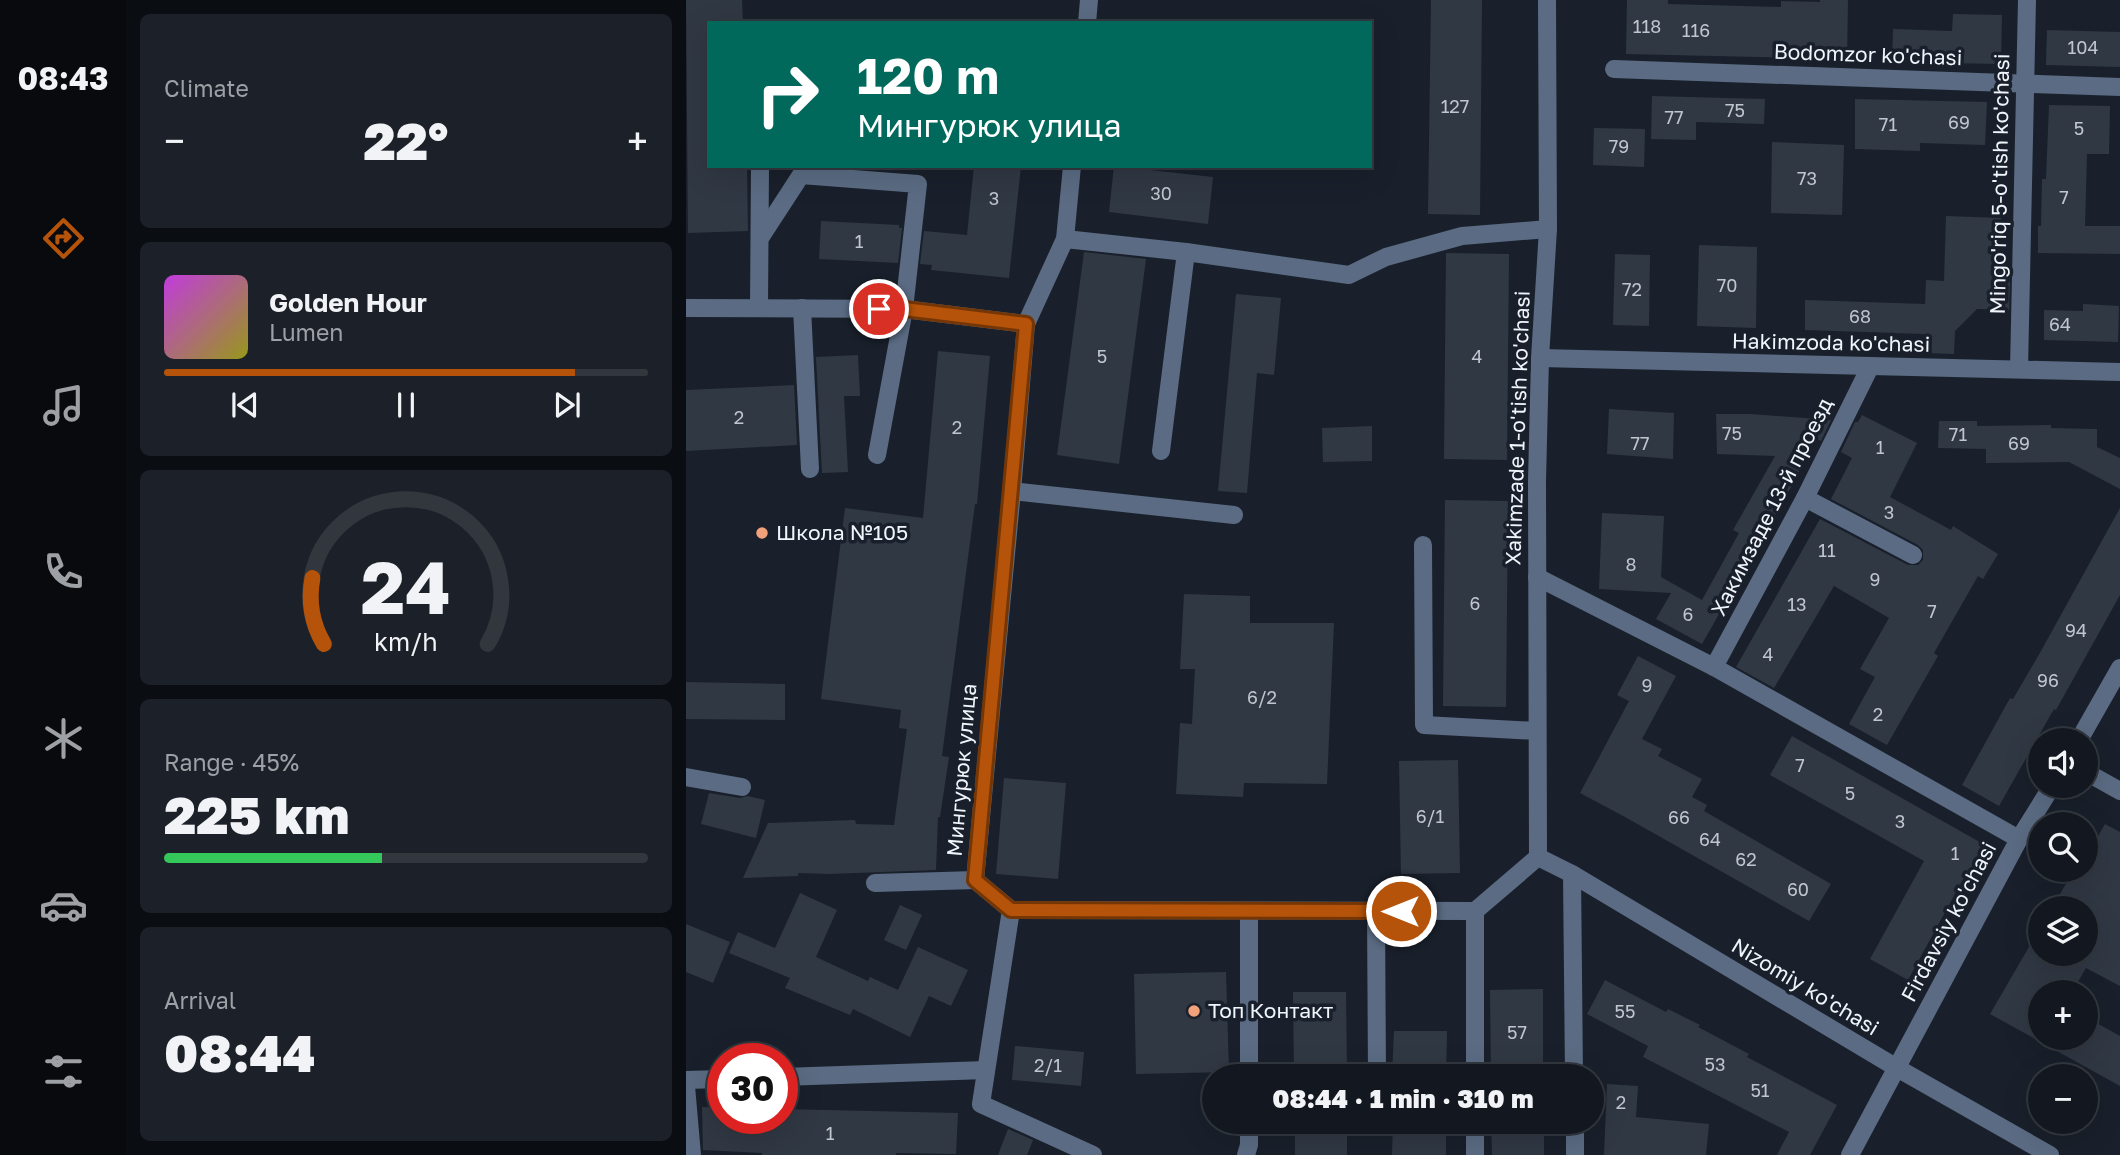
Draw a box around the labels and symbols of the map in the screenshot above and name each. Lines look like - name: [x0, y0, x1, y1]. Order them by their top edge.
- house number: 118: [1633, 15, 1661, 37]
- house number: 116: [1682, 19, 1710, 41]
- house number: 104: [2068, 36, 2098, 58]
- street label: Bodomzor ko'chasi: [1773, 38, 1963, 70]
- street label: Mingo'riq 5-o'tish ko'chasi: [1984, 53, 2014, 315]
- house number: 127: [1441, 95, 1469, 117]
- house number: 75: [1725, 99, 1745, 121]
- house number: 77: [1664, 106, 1684, 128]
- house number: 69: [1948, 111, 1970, 133]
- house number: 71: [1879, 113, 1897, 135]
- house number: 5: [2074, 117, 2084, 139]
- house number: 79: [1609, 135, 1629, 157]
- house number: 73: [1797, 167, 1817, 189]
- house number: 30: [1150, 182, 1172, 204]
- house number: 7: [2059, 186, 2069, 208]
- house number: 3: [989, 187, 999, 209]
- house number: 1: [855, 230, 864, 252]
- house number: 70: [1717, 274, 1737, 296]
- house number: 72: [1622, 278, 1642, 300]
- pin: [849, 279, 909, 339]
- street label: Xakimzade 1-o'tish ko'chasi: [1499, 290, 1535, 566]
- house number: 68: [1849, 305, 1871, 327]
- house number: 64: [2049, 313, 2071, 335]
- street label: Hakimzoda ko'chasi: [1732, 327, 1930, 357]
- house number: 5: [1097, 345, 1107, 367]
- house number: 4: [1472, 345, 1483, 367]
- street label: Хакимзаде 13-й проезд: [1706, 394, 1838, 620]
- house number: 2: [734, 406, 744, 428]
- house number: 2: [952, 416, 962, 438]
- house number: 75: [1722, 422, 1742, 444]
- house number: 71: [1949, 423, 1967, 445]
- house number: 77: [1630, 432, 1650, 454]
- house number: 69: [2008, 432, 2030, 454]
- house number: 1: [1876, 436, 1885, 458]
- house number: 3: [1884, 501, 1894, 523]
- place label: Школа №105: [776, 519, 908, 545]
- marker: Школа №105: [754, 525, 770, 541]
- house number: 11: [1818, 539, 1836, 561]
- house number: 8: [1626, 553, 1636, 575]
- house number: 9: [1870, 568, 1880, 590]
- house number: 6: [1470, 592, 1480, 614]
- house number: 13: [1787, 594, 1807, 616]
- house number: 7: [1927, 600, 1937, 622]
- house number: 6: [1683, 603, 1693, 625]
- house number: 94: [2065, 619, 2087, 641]
- house number: 4: [1763, 643, 1774, 665]
- house number: 96: [2037, 669, 2059, 691]
- house number: 9: [1642, 674, 1652, 696]
- street label: Мингурюк улица: [940, 682, 982, 858]
- house number: 6/2: [1247, 686, 1277, 708]
- house number: 2: [1873, 703, 1883, 725]
- house number: 7: [1795, 754, 1805, 776]
- house number: 5: [1845, 782, 1855, 804]
- house number: 6/1: [1416, 805, 1444, 827]
- house number: 66: [1668, 806, 1690, 828]
- house number: 3: [1895, 810, 1905, 832]
- house number: 64: [1699, 828, 1721, 850]
- street label: Firdavsiy ko'chasi: [1895, 837, 2001, 1006]
- house number: 1: [1951, 842, 1960, 864]
- house number: 62: [1735, 848, 1757, 870]
- position arrow: [1364, 874, 1438, 948]
- house number: 60: [1787, 878, 1809, 900]
- street label: Nizomiy ko'chasi: [1727, 932, 1884, 1040]
- place label: Топ Контакт: [1208, 997, 1333, 1023]
- house number: 55: [1615, 1000, 1635, 1022]
- marker: Топ Контакт: [1186, 1003, 1202, 1019]
- house number: 57: [1507, 1021, 1527, 1043]
- speed limit sign: 30: [707, 1043, 798, 1134]
- house number: 53: [1705, 1053, 1725, 1075]
- house number: 2/1: [1034, 1054, 1062, 1076]
- house number: 51: [1750, 1079, 1770, 1101]
- house number: 2: [1616, 1091, 1626, 1113]
- house number: 1: [826, 1122, 835, 1144]

